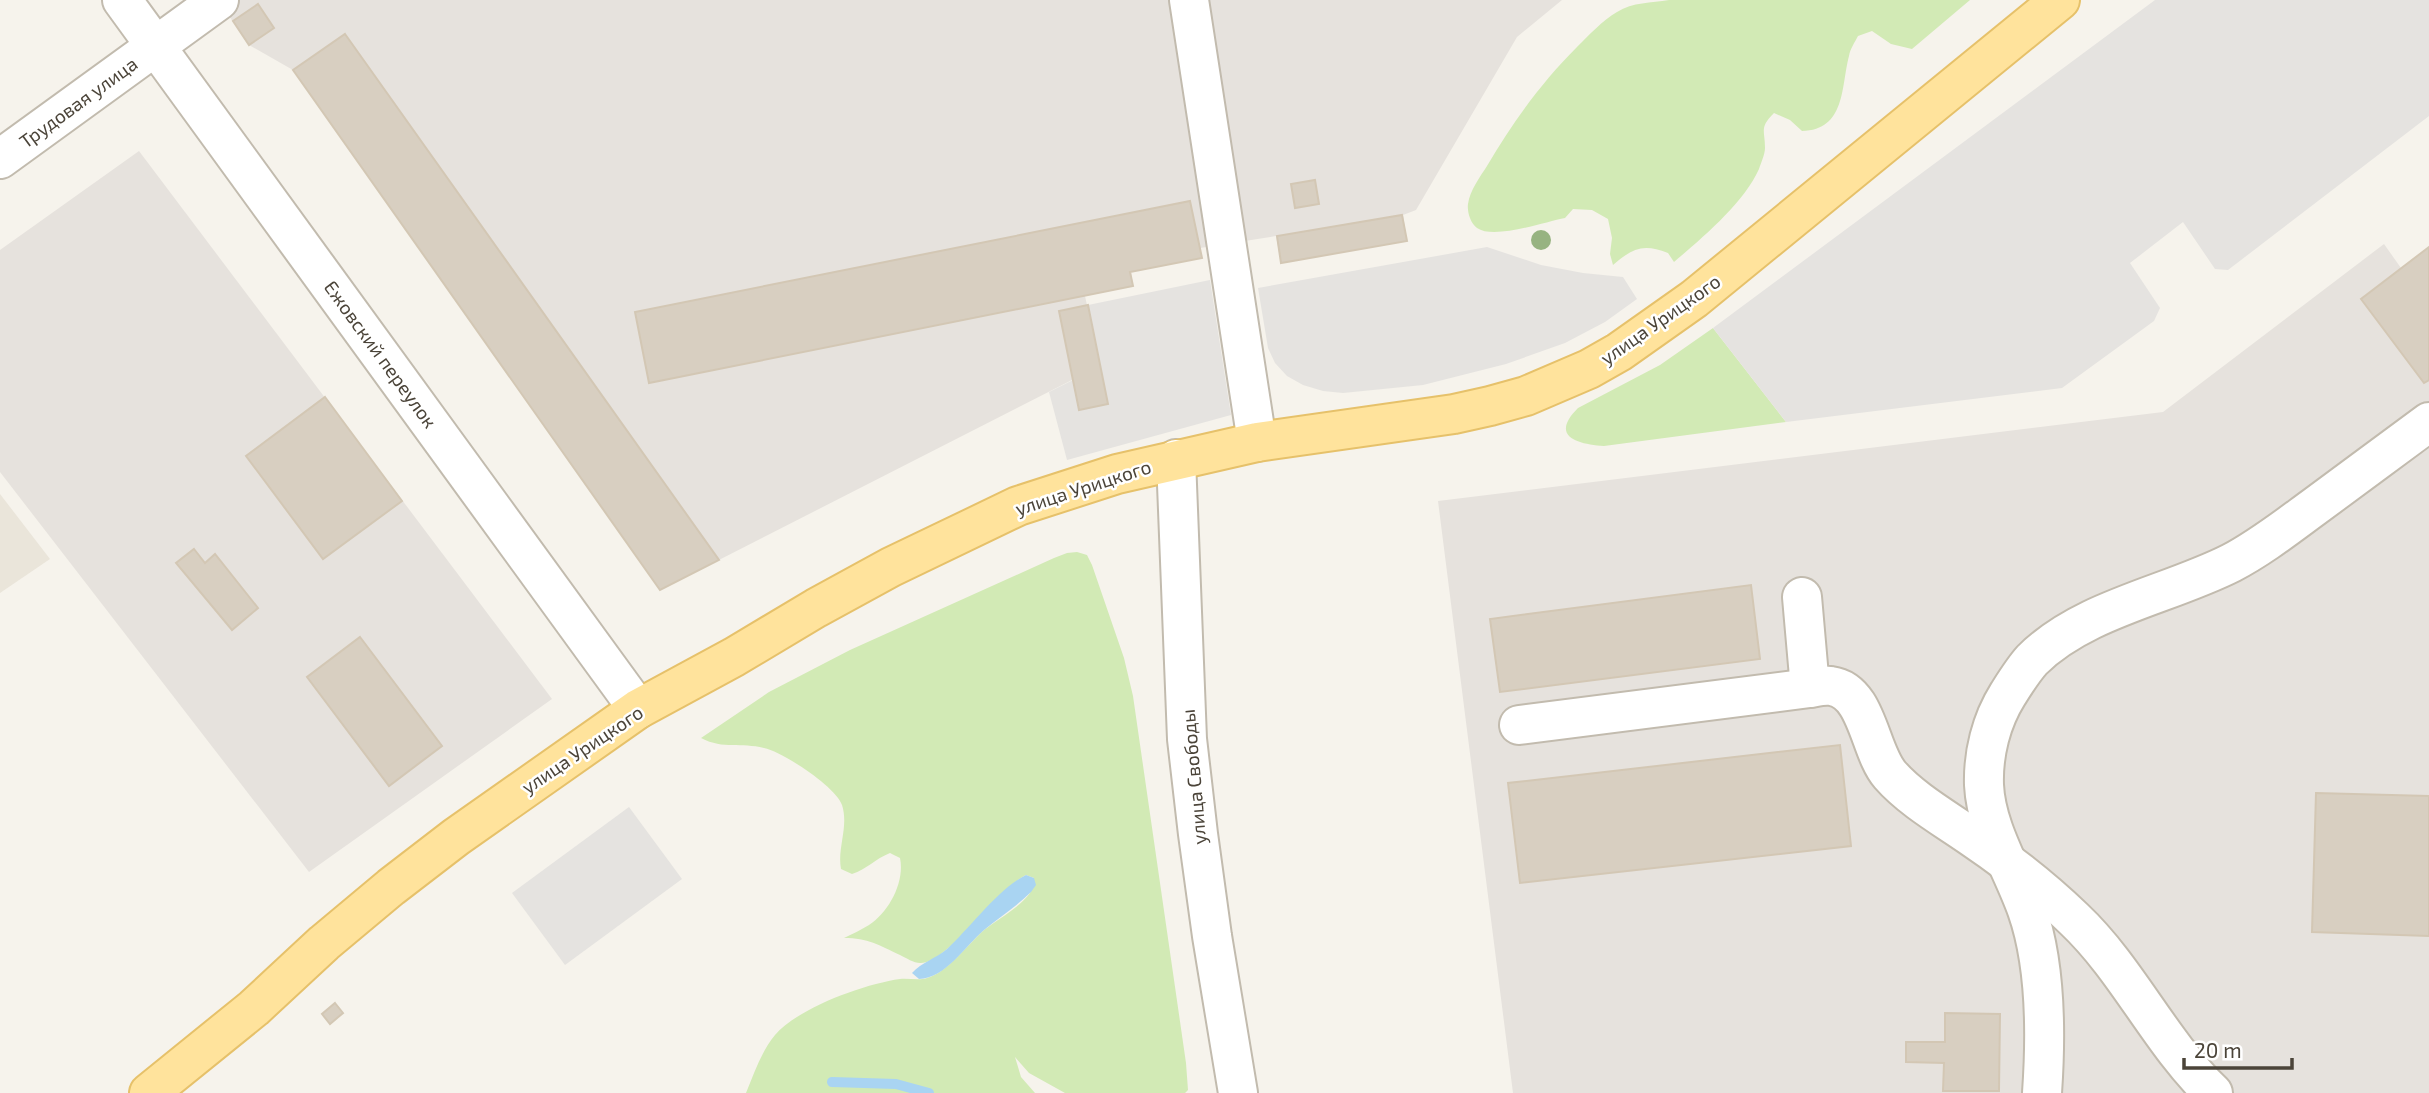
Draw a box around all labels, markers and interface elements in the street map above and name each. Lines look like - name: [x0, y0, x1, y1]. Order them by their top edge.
- street label: Трудовая улица: [14, 51, 142, 153]
- street label: улица Урицкого: [1595, 269, 1725, 370]
- street label: Ежовский переулок: [319, 276, 442, 433]
- street label: улица Урицкого: [1012, 454, 1154, 521]
- street label: улица Урицкого: [517, 700, 648, 799]
- street label: улица Свободы: [1176, 708, 1211, 846]
- scale bar: [2184, 1026, 2292, 1070]
- text: 20 m: [2194, 1037, 2242, 1062]

